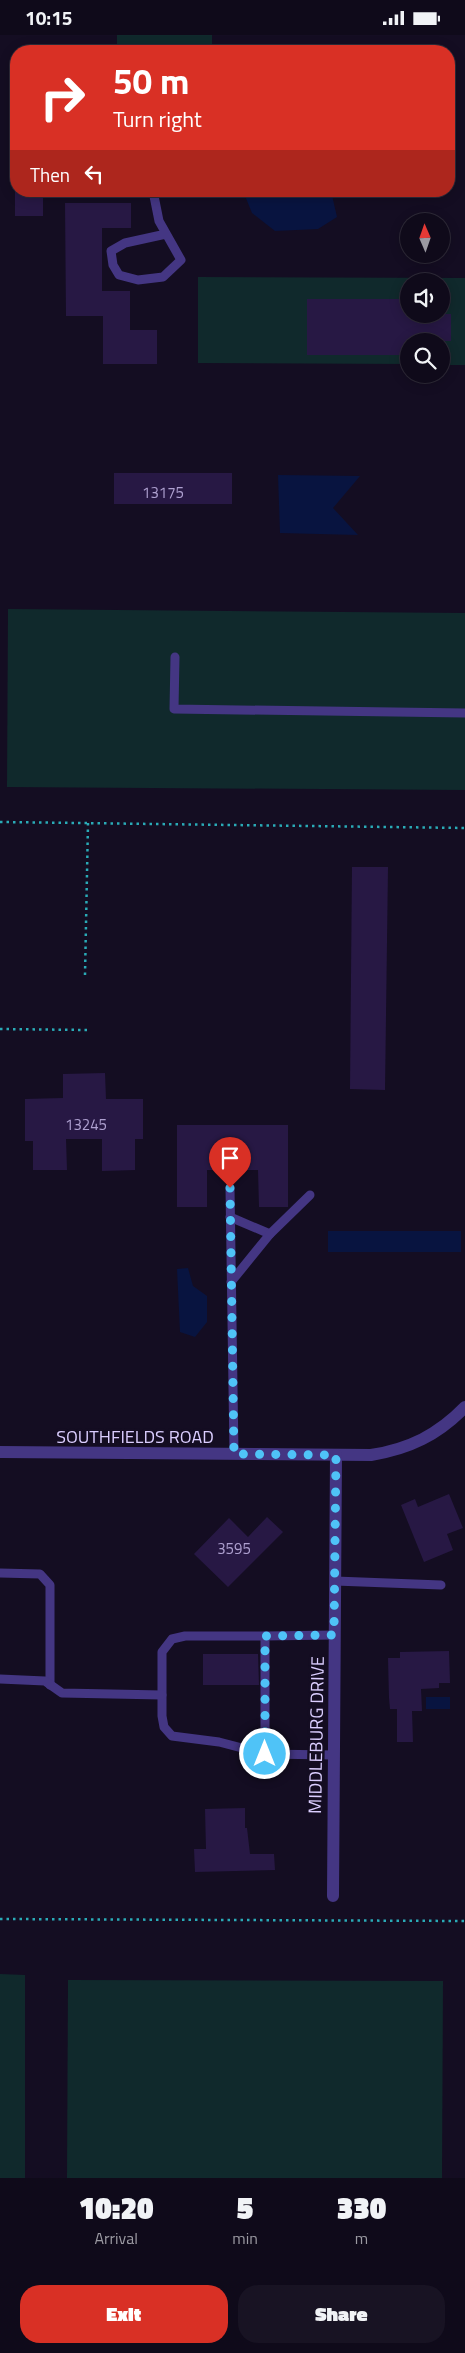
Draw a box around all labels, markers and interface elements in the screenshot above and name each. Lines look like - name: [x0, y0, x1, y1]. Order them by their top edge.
- text: 10:15: [25, 3, 72, 32]
- text: 50 m: [113, 54, 189, 108]
- icon: right: [30, 65, 95, 130]
- text: Turn right: [113, 102, 202, 136]
- text: Then: [30, 160, 70, 189]
- icon: left: [80, 160, 108, 188]
- north arrow: [400, 213, 450, 263]
- map controls: [400, 213, 450, 383]
- button: sound: [400, 273, 450, 323]
- button: search: [400, 333, 450, 383]
- house number: 13175: [142, 481, 184, 504]
- house number: 13245: [65, 1113, 107, 1136]
- pin: [209, 1137, 251, 1188]
- icon: arrive: [216, 1144, 244, 1172]
- street label: SOUTHFIELDS ROAD: [56, 1423, 214, 1450]
- house number: 3595: [217, 1537, 251, 1560]
- street label: MIDDLEBURG DRIVE: [301, 1656, 331, 1814]
- position arrow: [238, 1727, 290, 1779]
- text: 10:20: [79, 2185, 153, 2231]
- text: 5: [237, 2185, 253, 2231]
- text: 330: [337, 2185, 386, 2231]
- text: Arrival: [94, 2226, 138, 2250]
- text: min: [232, 2226, 258, 2250]
- text: m: [355, 2226, 368, 2250]
- button: Exit: [20, 2285, 228, 2343]
- button: Share: [238, 2285, 445, 2343]

